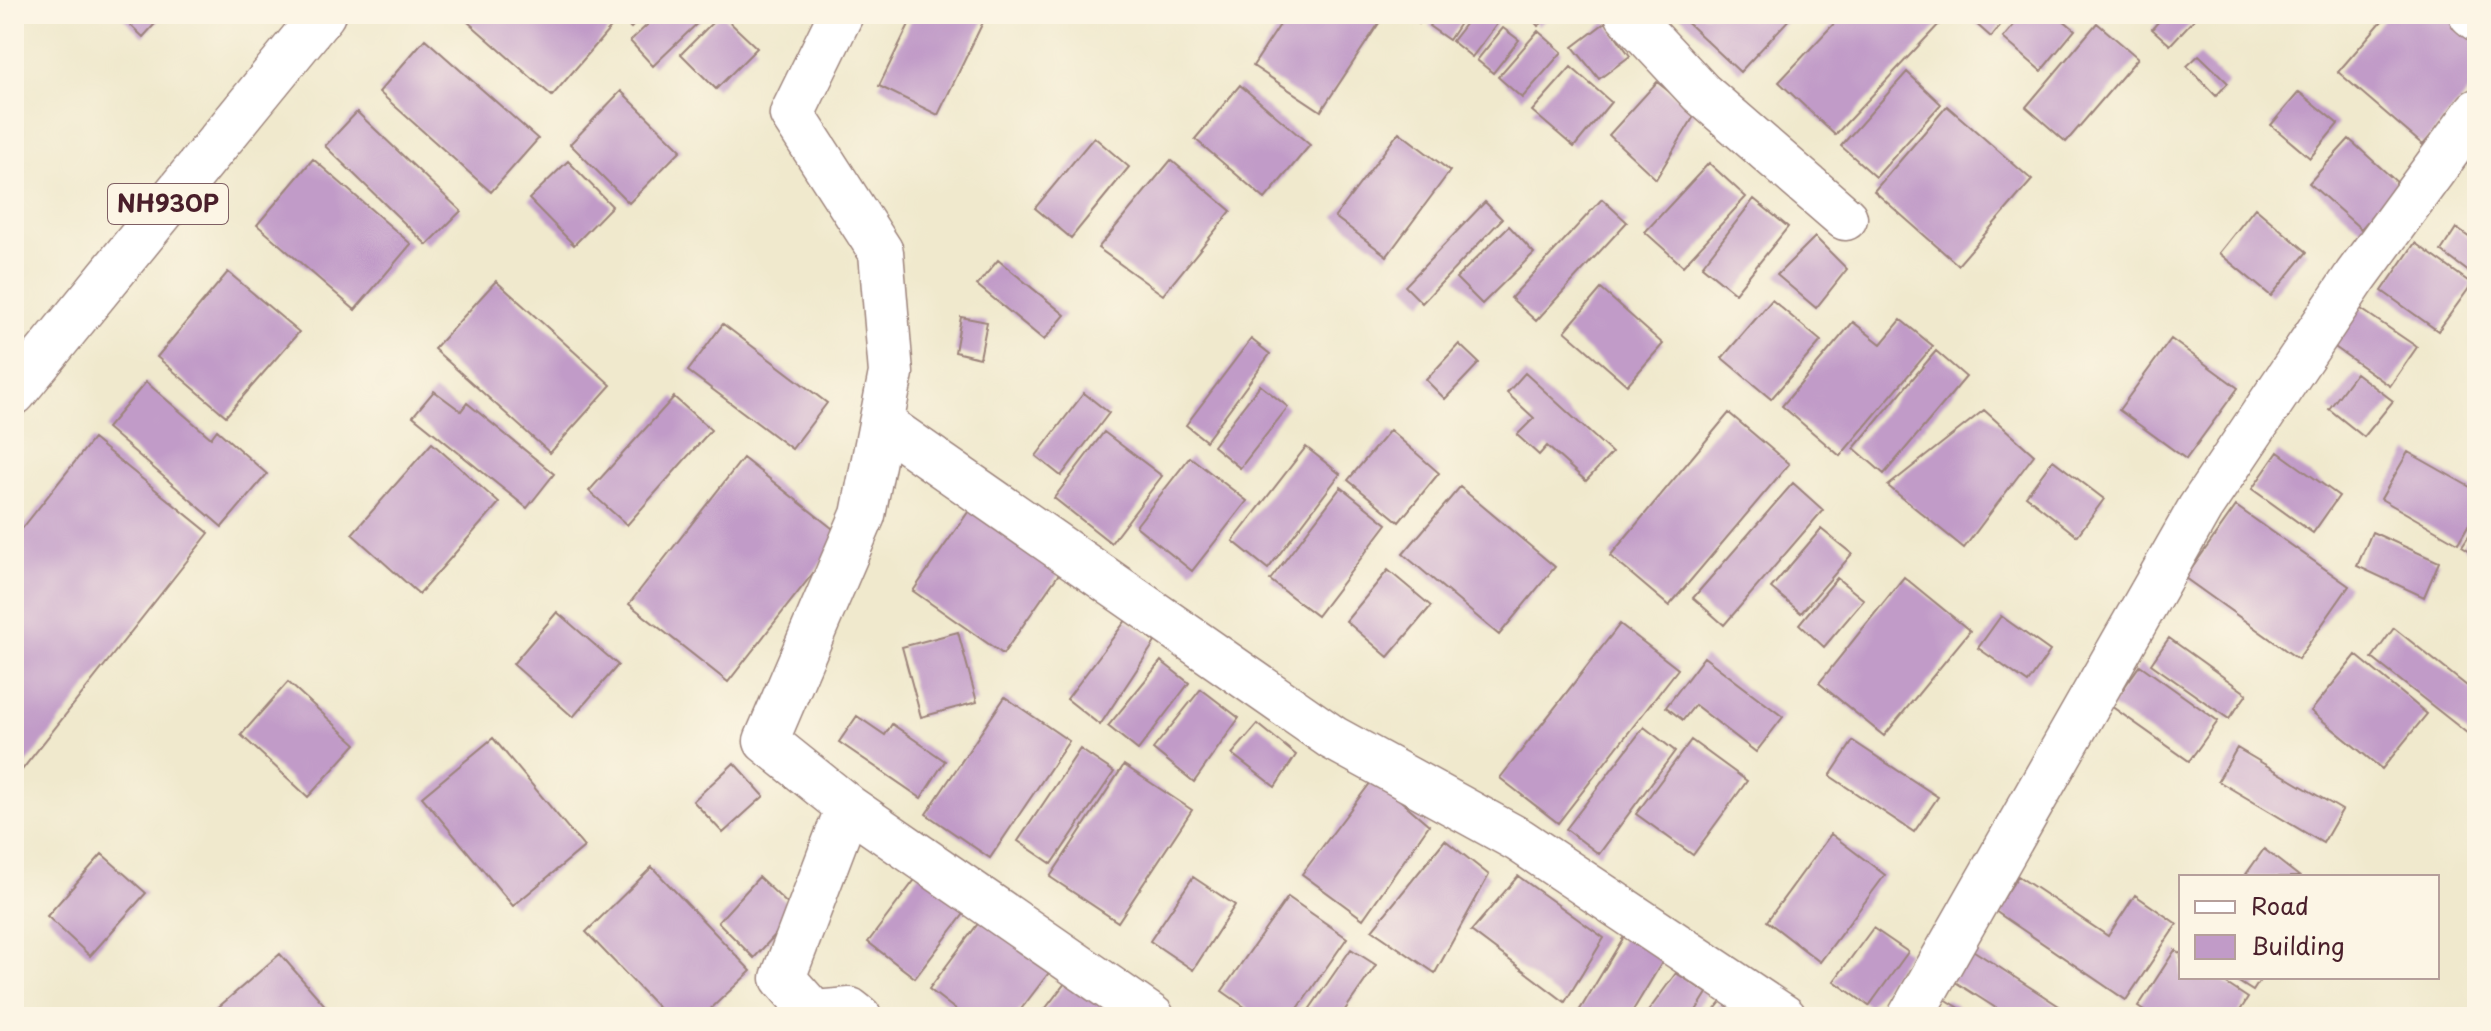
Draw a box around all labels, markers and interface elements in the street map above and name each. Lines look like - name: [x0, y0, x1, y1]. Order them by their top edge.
- road number: NH930P: [108, 184, 228, 224]
- legend: [2179, 875, 2439, 979]
- text: Road: [2251, 887, 2309, 923]
- text: Building: [2251, 927, 2345, 963]

